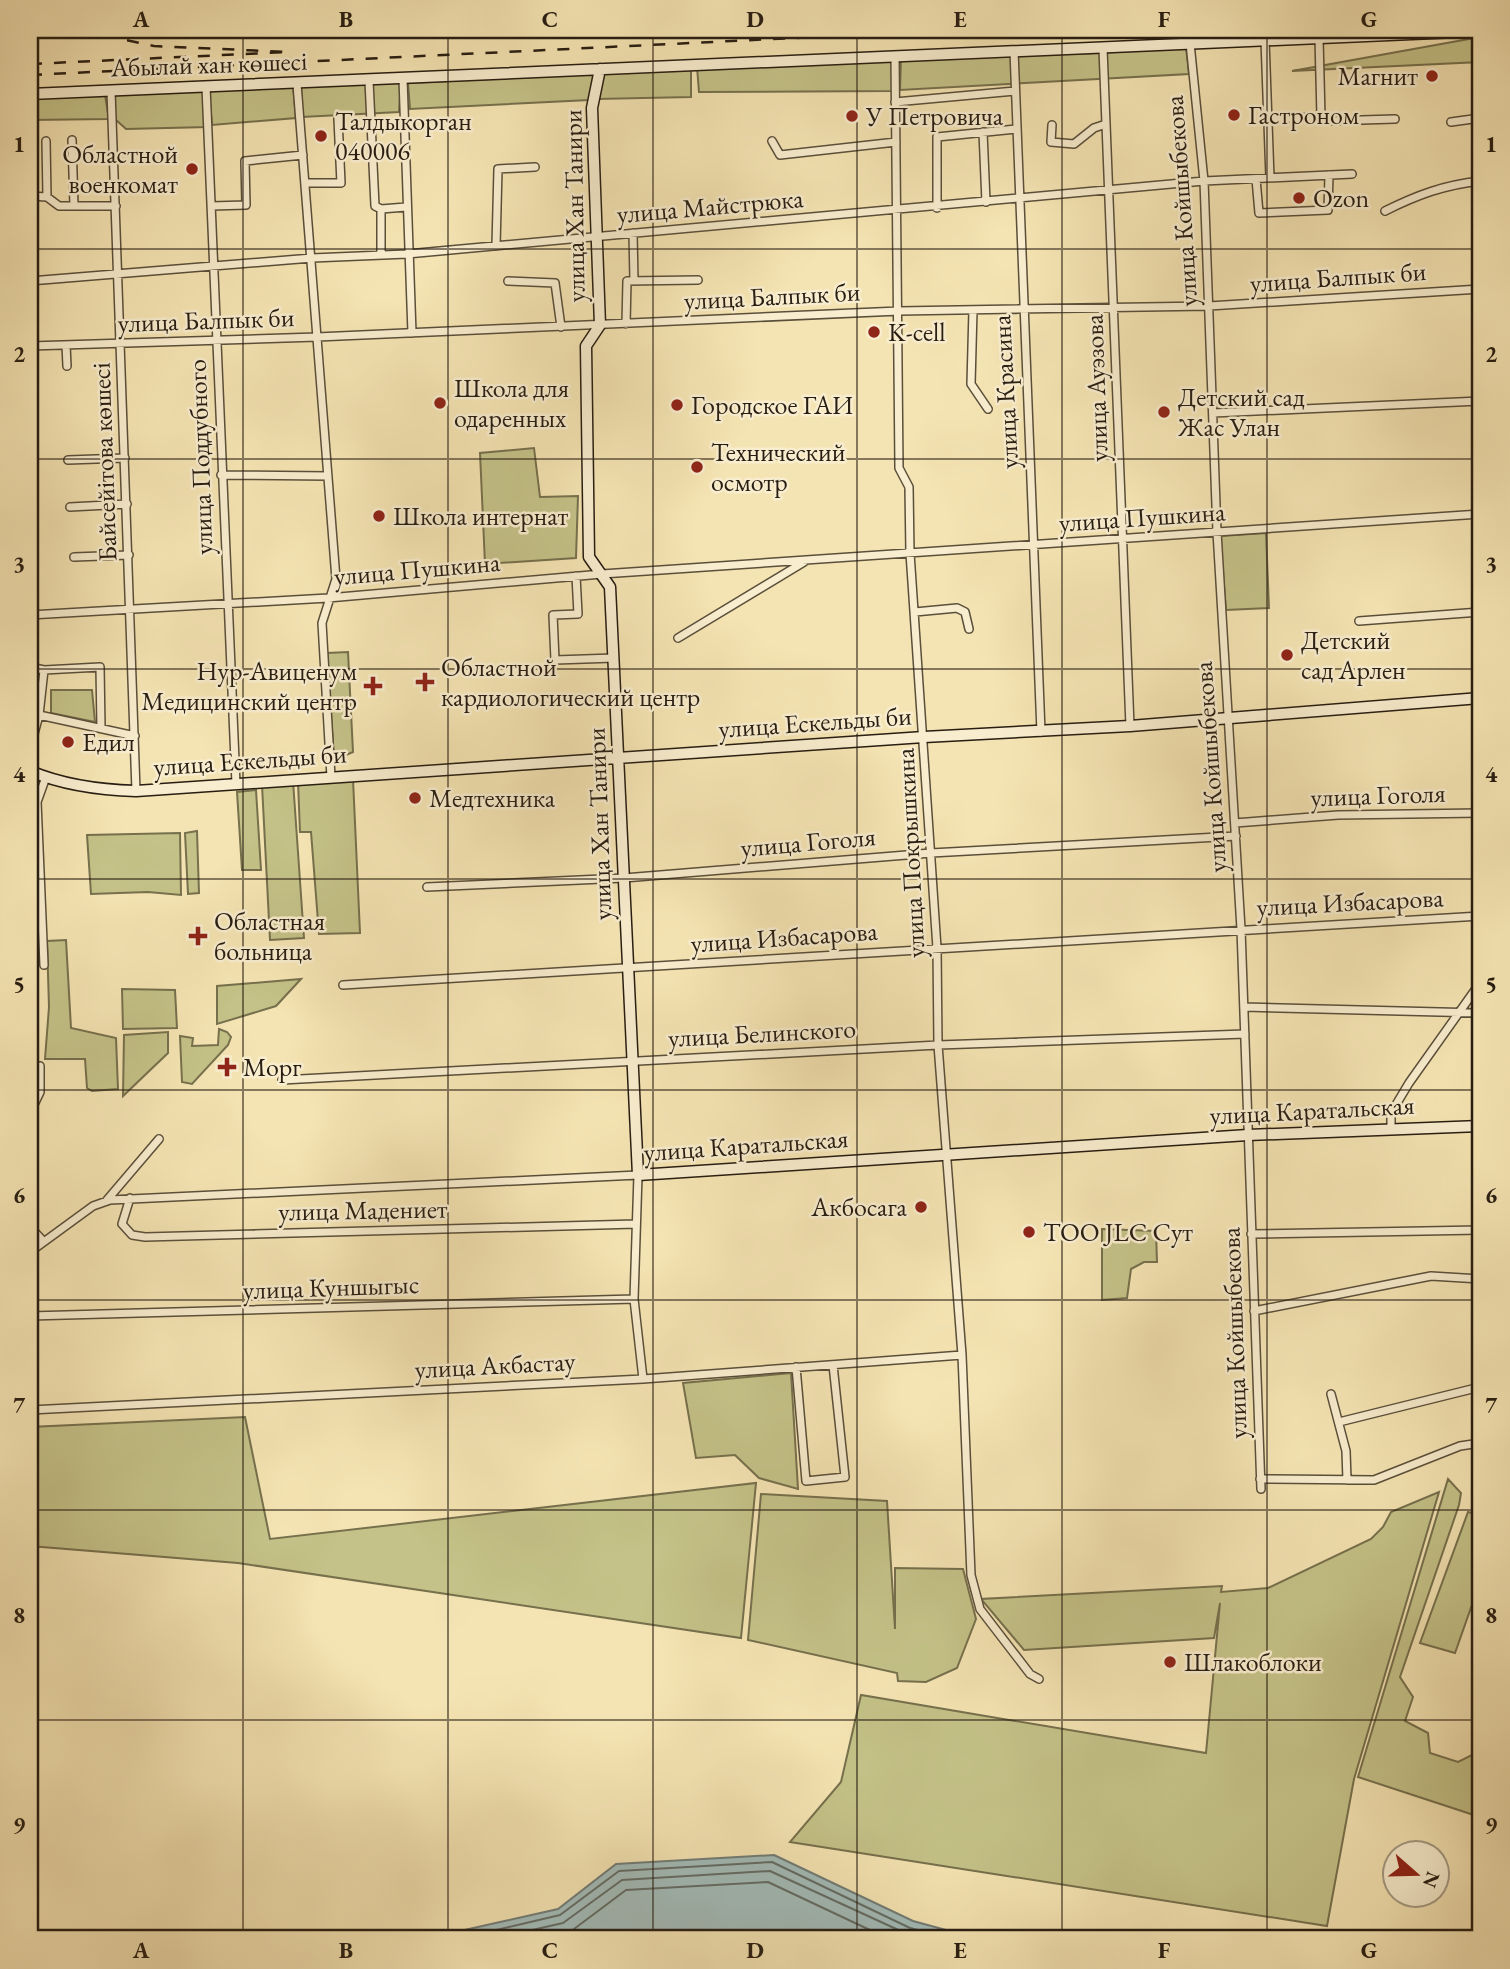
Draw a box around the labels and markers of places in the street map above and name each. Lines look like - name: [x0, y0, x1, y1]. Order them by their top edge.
- place label: Магнит: [1338, 59, 1418, 93]
- marker: Магнит: [1424, 68, 1440, 84]
- place label: Гастроном: [1248, 98, 1359, 132]
- place label: У Петровича: [865, 99, 1004, 133]
- place label: Талдыкорган 040006: [335, 104, 472, 168]
- marker: Гастроном: [1226, 107, 1242, 123]
- marker: У Петровича: [844, 108, 860, 124]
- marker: Талдыкорган 040006: [313, 128, 329, 144]
- place label: Областной военкомат: [62, 137, 178, 201]
- marker: Областной военкомат: [184, 161, 200, 177]
- place label: Ozon: [1313, 181, 1370, 215]
- marker: Ozon: [1291, 190, 1307, 206]
- place label: K-cell: [888, 315, 946, 349]
- marker: K-cell: [866, 324, 882, 340]
- place label: Школа для одаренных: [454, 371, 569, 435]
- place label: Детский сад Жас Улан: [1177, 380, 1305, 444]
- place label: Городское ГАИ: [691, 388, 853, 422]
- marker: Школа для одаренных: [432, 395, 448, 411]
- marker: Городское ГАИ: [669, 397, 685, 413]
- marker: Детский сад Жас Улан: [1156, 404, 1172, 420]
- place label: Технический осмотр: [711, 435, 846, 499]
- marker: Технический осмотр: [689, 459, 705, 475]
- place label: Школа интернат: [393, 499, 569, 533]
- marker: Школа интернат: [371, 508, 387, 524]
- place label: Детский сад Арлен: [1301, 623, 1406, 687]
- marker: Детский сад Арлен: [1279, 647, 1295, 663]
- place label: Областной кардиологический центр: [441, 650, 700, 714]
- place label: Нур-Авиценум Медицинский центр: [141, 654, 357, 718]
- marker: Областной кардиологический центр: [415, 672, 435, 692]
- marker: Нур-Авиценум Медицинский центр: [363, 676, 383, 696]
- place label: Едил: [82, 725, 135, 759]
- marker: Едил: [60, 734, 76, 750]
- place label: Медтехника: [429, 781, 556, 815]
- marker: Медтехника: [407, 790, 423, 806]
- place label: Областная больница: [214, 904, 325, 968]
- marker: Областная больница: [188, 926, 208, 946]
- place label: Морг: [243, 1050, 301, 1084]
- marker: Морг: [217, 1057, 237, 1077]
- place label: Акбосага: [810, 1190, 908, 1224]
- marker: Акбосага: [913, 1199, 929, 1215]
- place label: ТОО JLC Сут: [1043, 1215, 1193, 1249]
- marker: ТОО JLC Сут: [1021, 1224, 1037, 1240]
- place label: Шлакоблоки: [1184, 1645, 1322, 1679]
- marker: Шлакоблоки: [1162, 1654, 1178, 1670]

